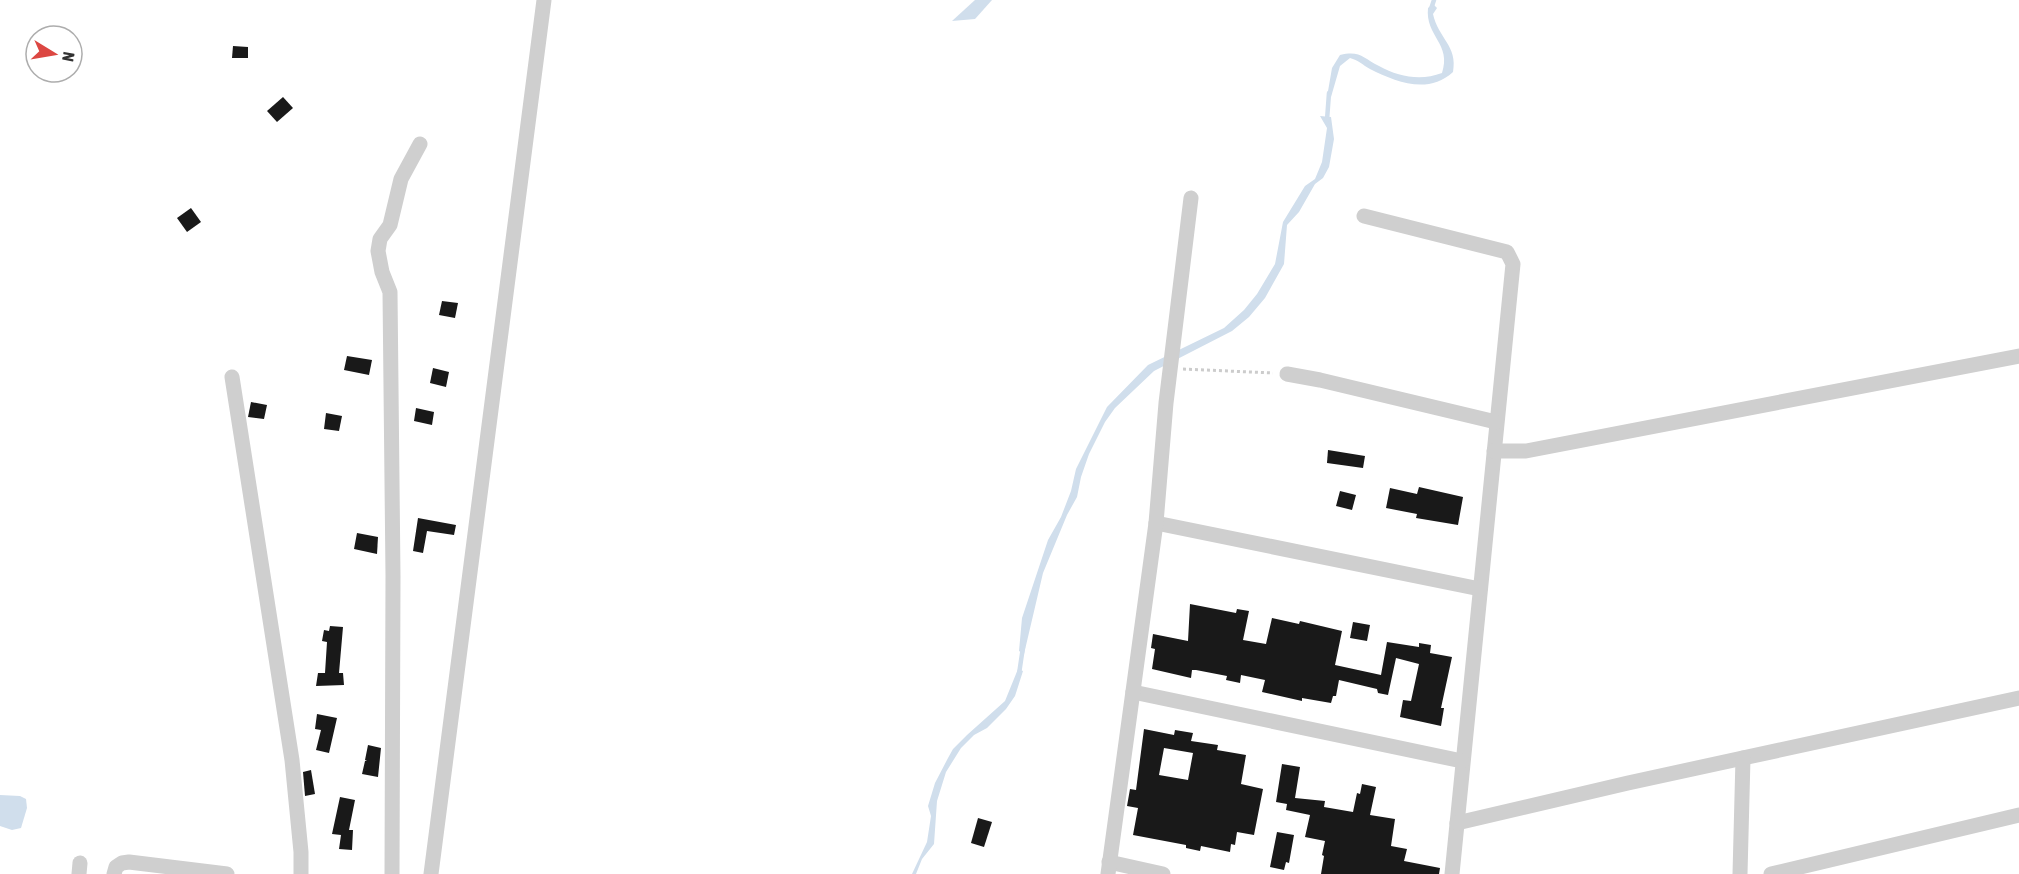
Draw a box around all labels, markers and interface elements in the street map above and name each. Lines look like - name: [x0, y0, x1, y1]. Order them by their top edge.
- north arrow: [24, 24, 84, 84]
- text: N: [59, 51, 78, 63]

